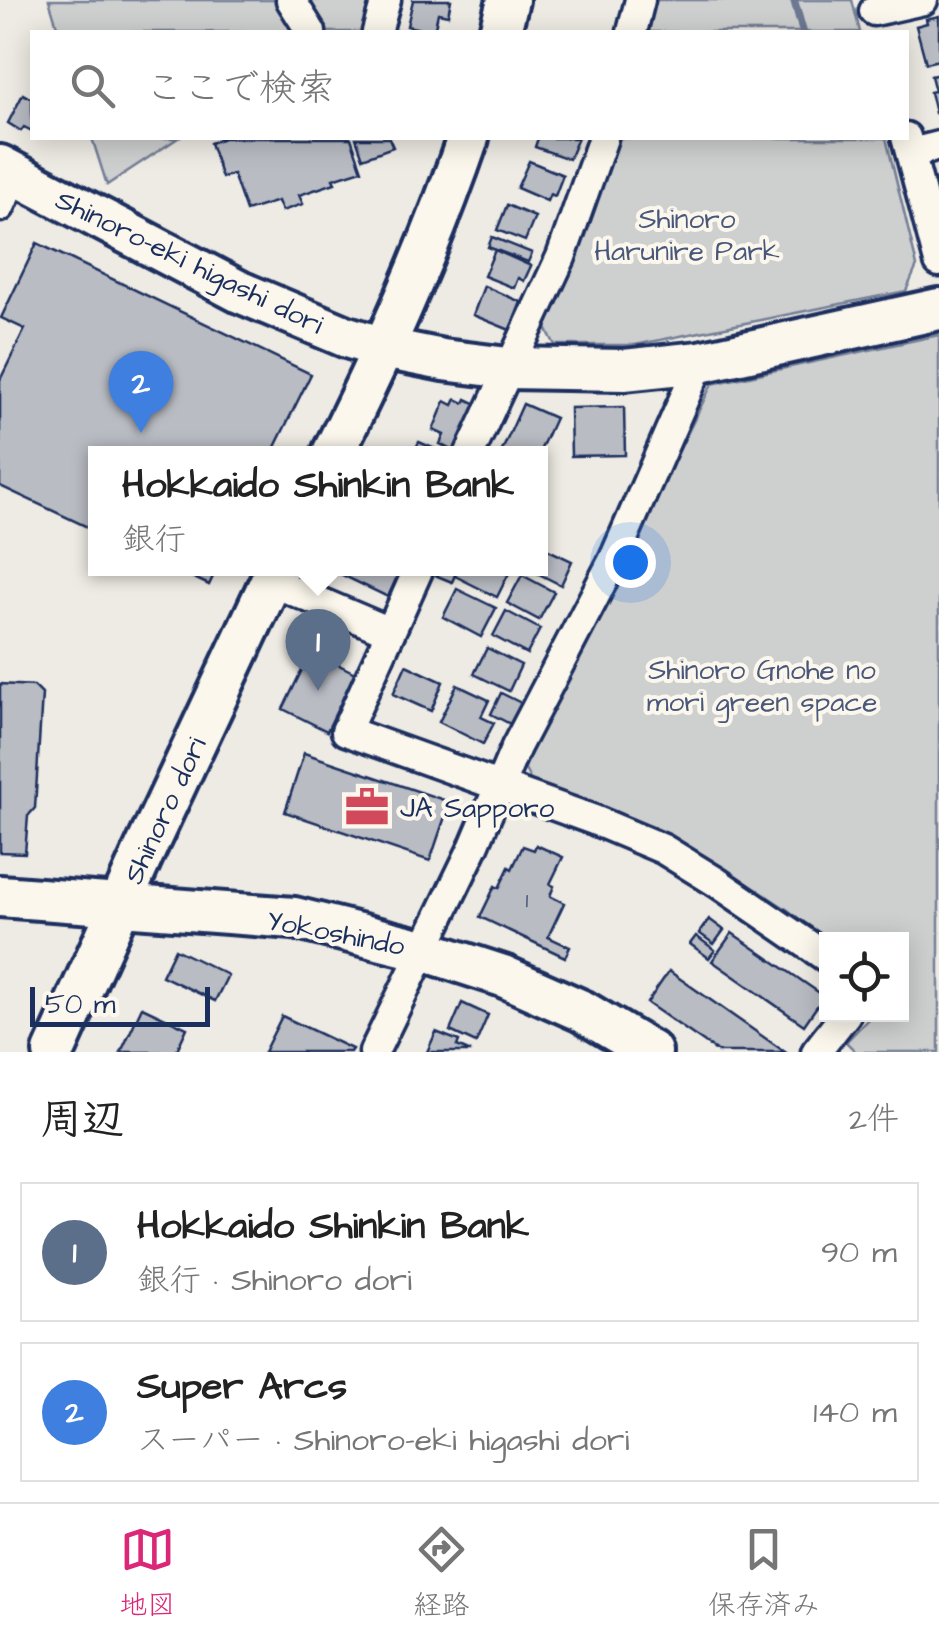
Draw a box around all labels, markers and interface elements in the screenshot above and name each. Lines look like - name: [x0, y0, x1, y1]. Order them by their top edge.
- search box: [30, 30, 909, 140]
- icon: search: [65, 58, 120, 113]
- text: ここで検索: [145, 63, 335, 115]
- street label: Shinoro-eki higashi dori: [48, 180, 330, 345]
- park label: Shinoro Harunire Park: [594, 200, 780, 271]
- pin: 2: [108, 350, 174, 433]
- popup: [88, 446, 548, 576]
- text: Hokkaido Shinkin Bank: [122, 460, 514, 512]
- text: 銀行: [122, 517, 186, 562]
- your location: [605, 537, 656, 588]
- pin: 1: [286, 608, 350, 691]
- park label: Shinoro Gnohe no mori green space: [647, 651, 877, 723]
- street label: Shinoro dori: [114, 731, 216, 890]
- office icon: JA Sapporo: [343, 783, 391, 831]
- place label: JA Sapporo: [400, 789, 555, 828]
- house number: 1: [526, 885, 529, 916]
- street label: Yokoshindo: [263, 901, 408, 966]
- map controls: [819, 932, 909, 1022]
- button: locate: [819, 932, 909, 1022]
- scale bar: [30, 982, 210, 1026]
- text: 50 m: [45, 985, 116, 1024]
- text: 周辺: [40, 1092, 124, 1150]
- text: 2件: [849, 1097, 899, 1142]
- text: Hokkaido Shinkin Bank: [137, 1201, 529, 1253]
- text: 1: [72, 1230, 77, 1275]
- text: 90 m: [821, 1230, 897, 1275]
- text: 銀行 · Shinoro dori: [137, 1258, 412, 1303]
- text: Super Arcs: [137, 1361, 347, 1413]
- text: 2: [65, 1390, 84, 1435]
- text: 140 m: [813, 1390, 897, 1435]
- text: スーパー · Shinoro-eki higashi dori: [137, 1418, 629, 1463]
- tab: 地図: [119, 1522, 175, 1625]
- tab: 経路: [413, 1522, 470, 1625]
- tab: 保存済み: [708, 1522, 820, 1625]

